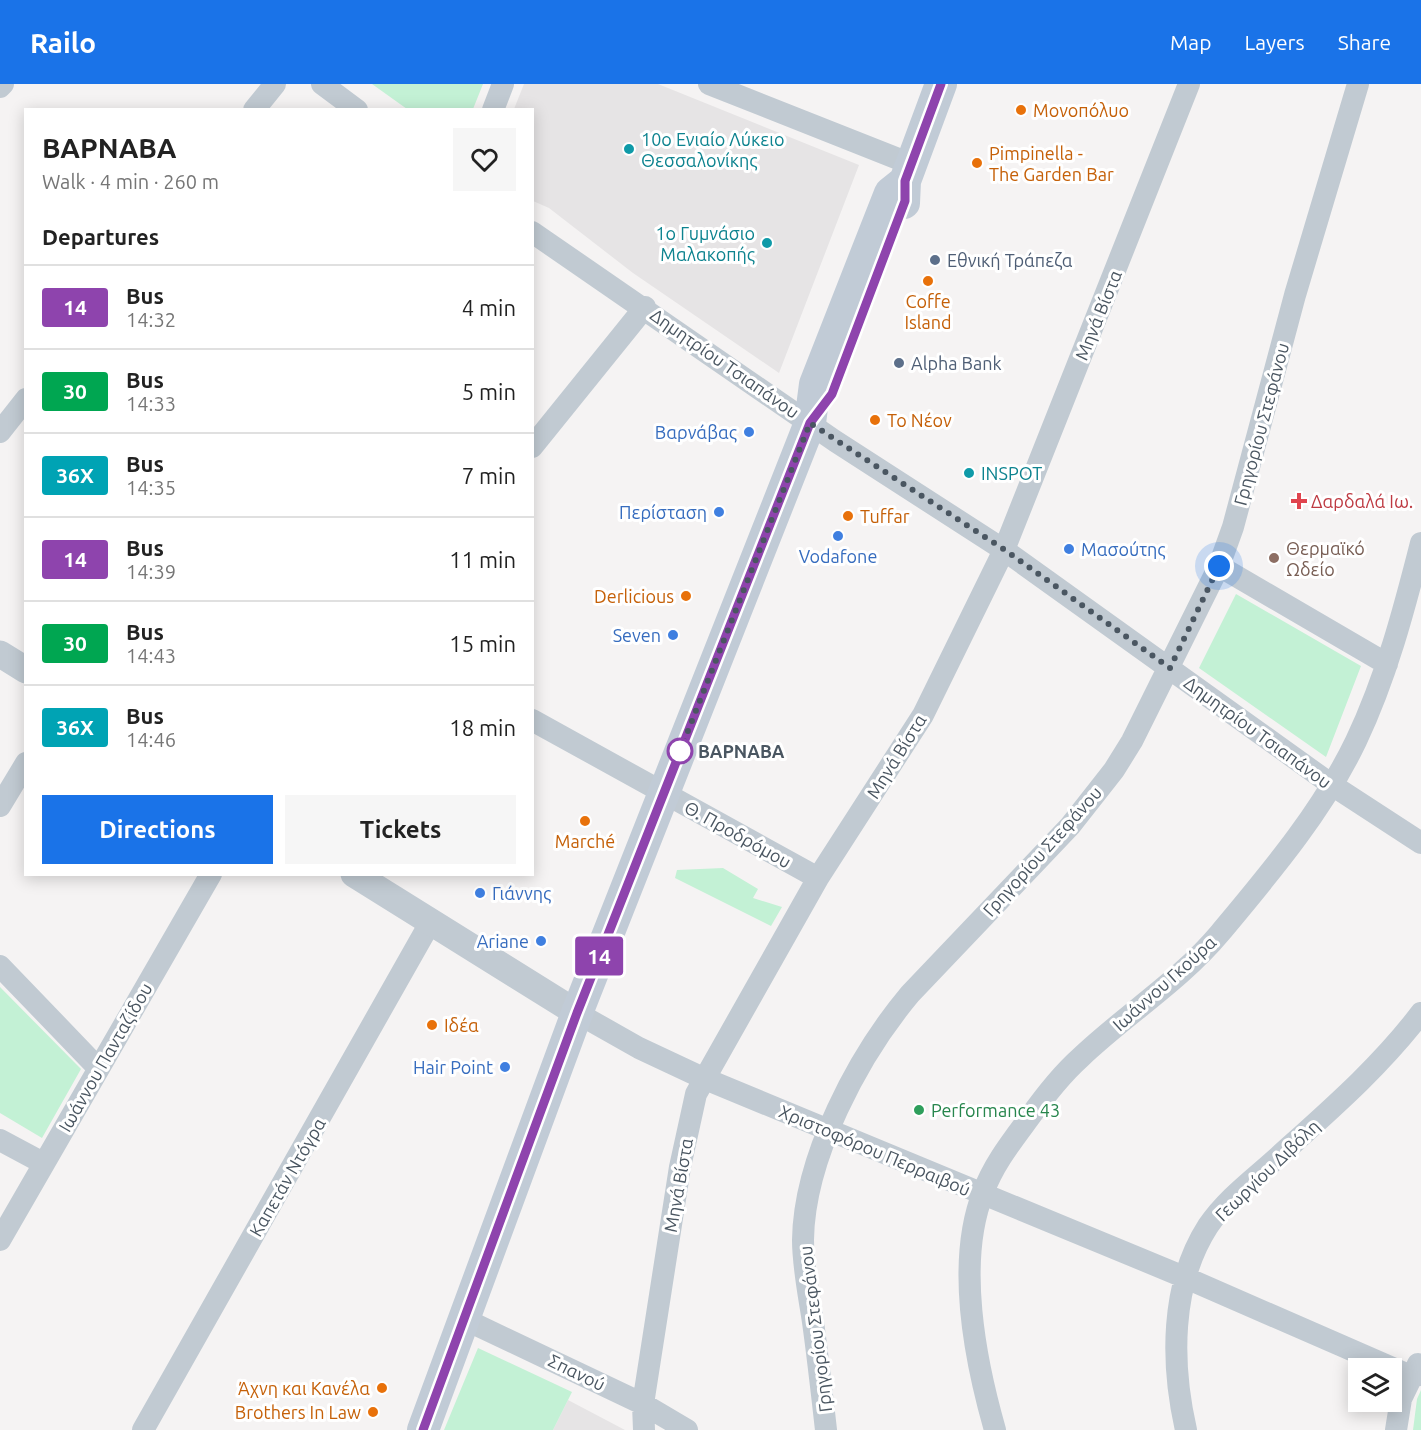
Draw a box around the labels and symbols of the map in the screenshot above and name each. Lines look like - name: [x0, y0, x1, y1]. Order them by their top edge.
- place label: Μονοπόλυο: [1033, 100, 1129, 120]
- marker: Μονοπόλυο: [1014, 103, 1028, 117]
- place label: 10ο Ενιαίο Λύκειο Θεσσαλονίκης: [641, 129, 784, 171]
- marker: 10ο Ενιαίο Λύκειο Θεσσαλονίκης: [622, 142, 636, 156]
- place label: Pimpinella - The Garden Bar: [989, 143, 1114, 184]
- marker: Pimpinella - The Garden Bar: [970, 156, 984, 170]
- place label: 1ο Γυμνάσιο Μαλακοπής: [655, 223, 755, 265]
- marker: 1ο Γυμνάσιο Μαλακοπής: [760, 236, 774, 250]
- place label: Εθνική Τράπεζα: [947, 250, 1073, 271]
- marker: Εθνική Τράπεζα: [928, 253, 942, 267]
- street label: Μηνά Βίστα: [1071, 267, 1125, 363]
- marker: Coffe Island: [921, 274, 935, 288]
- place label: Coffe Island: [904, 291, 952, 332]
- street label: Δημητρίου Τσιαπάνου: [647, 304, 803, 422]
- street label: Γρηγορίου Στεφάνου: [1230, 341, 1292, 507]
- place label: Alpha Bank: [911, 353, 1002, 373]
- marker: Alpha Bank: [892, 356, 906, 370]
- place label: Το Νέον: [887, 410, 952, 430]
- marker: Το Νέον: [868, 413, 882, 427]
- place label: Βαρνάβας: [655, 422, 737, 443]
- marker: Βαρνάβας: [742, 425, 756, 439]
- place label: INSPOT: [981, 463, 1042, 483]
- marker: INSPOT: [962, 466, 976, 480]
- place label: Δαρδαλά Ιω.: [1311, 491, 1413, 511]
- marker: Δαρδαλά Ιω.: [1292, 494, 1306, 508]
- place label: Περίσταση: [619, 502, 707, 522]
- marker: Περίσταση: [712, 505, 726, 519]
- place label: Tuffar: [860, 506, 910, 526]
- marker: Tuffar: [841, 509, 855, 523]
- marker: Vodafone: [831, 529, 845, 543]
- place label: Θερμαϊκό Ωδείο: [1286, 538, 1365, 579]
- place label: Μασούτης: [1081, 539, 1166, 560]
- marker: Μασούτης: [1062, 542, 1076, 556]
- place label: Vodafone: [799, 546, 877, 566]
- your location: [1204, 551, 1234, 581]
- marker: Θερμαϊκό Ωδείο: [1267, 551, 1281, 565]
- place label: Derlicious: [594, 586, 674, 606]
- marker: Derlicious: [679, 589, 693, 603]
- place label: Seven: [613, 625, 661, 645]
- marker: Seven: [666, 628, 680, 642]
- street label: Δημητρίου Τσιαπάνου: [1181, 672, 1335, 792]
- street label: Μηνά Βίστα: [862, 710, 930, 802]
- marker: ΒΑΡΝΑΒΑ: [667, 738, 693, 764]
- place label: ΒΑΡΝΑΒΑ: [698, 741, 785, 761]
- street label: Γρηγορίου Στεφάνου: [979, 782, 1105, 920]
- street label: Θ. Προδρόμου: [681, 797, 795, 871]
- marker: Marché: [578, 814, 592, 828]
- place label: Marché: [555, 831, 615, 851]
- place label: Γιάννης: [492, 883, 551, 904]
- marker: Γιάννης: [473, 886, 487, 900]
- place label: Ariane: [477, 931, 529, 951]
- street label: Ιωάννου Γκούρα: [1108, 931, 1220, 1034]
- marker: Ariane: [534, 934, 548, 948]
- line badge: 14: [572, 936, 626, 976]
- street label: Ιωάννου Πανταζίδου: [54, 979, 157, 1136]
- place label: Ιδέα: [444, 1015, 479, 1035]
- marker: Ιδέα: [425, 1018, 439, 1032]
- place label: Hair Point: [413, 1057, 493, 1077]
- marker: Hair Point: [498, 1060, 512, 1074]
- place label: Performance 43: [931, 1100, 1060, 1120]
- street label: Χριστοφόρου Περραιβού: [776, 1101, 974, 1199]
- marker: Performance 43: [912, 1103, 926, 1117]
- street label: Καπετάν Ντόγρα: [245, 1114, 329, 1240]
- street label: Γεωργίου Διβόλη: [1211, 1115, 1323, 1225]
- street label: Μηνά Βίστα: [660, 1136, 696, 1234]
- street label: Γρηγορίου Στεφάνου: [795, 1245, 835, 1413]
- street label: Σπανού: [545, 1350, 609, 1394]
- place label: Άχνη και Κανέλα: [238, 1378, 370, 1398]
- marker: Άχνη και Κανέλα: [375, 1381, 389, 1395]
- place label: Brothers In Law: [235, 1402, 361, 1422]
- marker: Brothers In Law: [366, 1405, 380, 1419]

